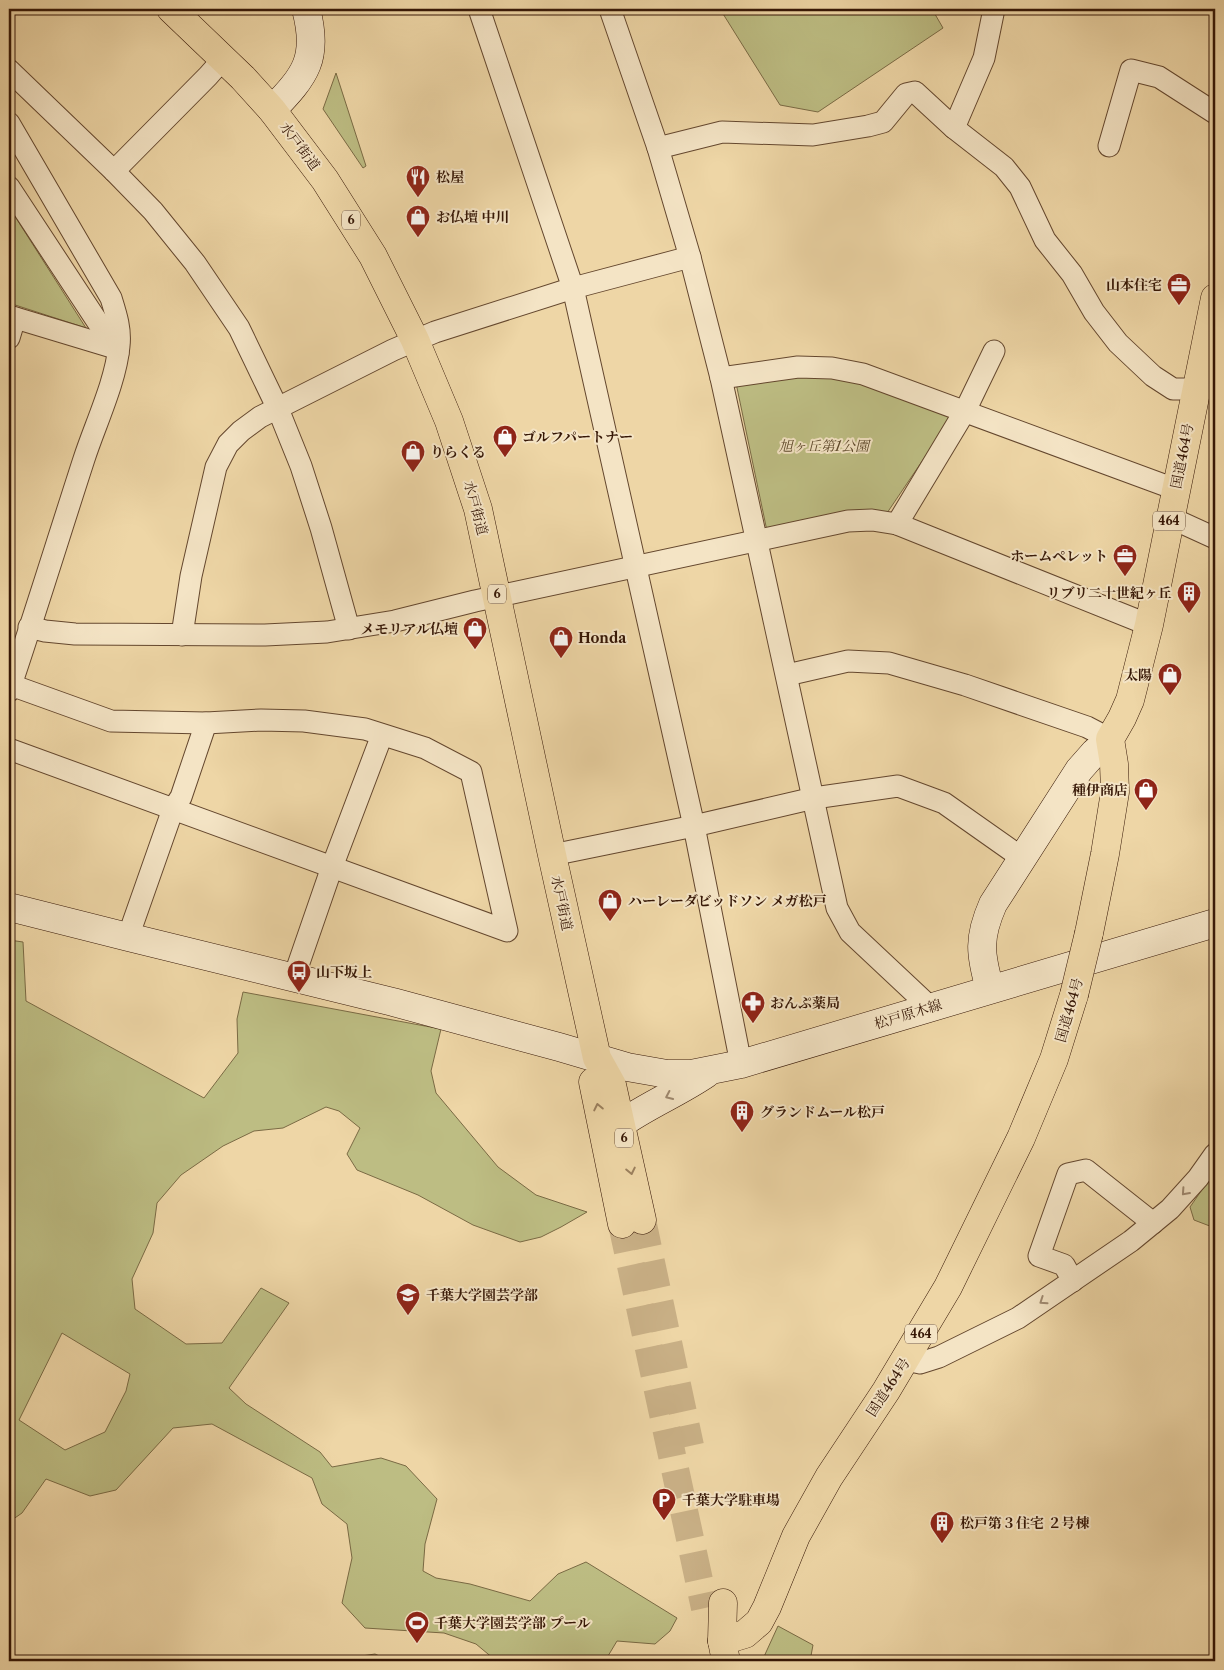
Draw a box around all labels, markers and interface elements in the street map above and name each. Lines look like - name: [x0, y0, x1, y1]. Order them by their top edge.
- street label: 水戸街道: [276, 118, 324, 174]
- restaurant icon: 松屋: [405, 164, 431, 198]
- place label: 松屋: [436, 168, 464, 186]
- shop icon: お仏壇 中川: [405, 204, 431, 238]
- place label: お仏壇 中川: [436, 208, 510, 226]
- road number: 6: [342, 210, 360, 230]
- office icon: 山本住宅: [1166, 272, 1192, 306]
- place label: 山本住宅: [1106, 276, 1162, 294]
- street label: 国道464号: [1167, 422, 1197, 490]
- shop icon: ゴルフパートナー: [492, 424, 518, 458]
- place label: ゴルフパートナー: [522, 428, 633, 446]
- park label: 旭ヶ丘第1公園: [779, 437, 871, 455]
- shop icon: りらくる: [400, 439, 426, 473]
- place label: りらくる: [430, 443, 486, 461]
- street label: 水戸街道: [460, 479, 492, 537]
- road number: 464: [1153, 512, 1185, 530]
- office icon: ホームペレット: [1112, 543, 1138, 577]
- place label: ホームペレット: [1010, 547, 1108, 565]
- building icon: リブリ二十世紀ヶ丘: [1176, 580, 1202, 614]
- road number: 6: [488, 584, 506, 604]
- place label: リブリ二十世紀ヶ丘: [1047, 584, 1172, 602]
- shop icon: メモリアル仏壇: [462, 616, 488, 650]
- place label: メモリアル仏壇: [361, 620, 458, 638]
- shop icon: Honda: [548, 625, 574, 659]
- place label: Honda: [578, 629, 627, 647]
- shop icon: 太陽: [1157, 662, 1183, 696]
- place label: 太陽: [1124, 666, 1152, 684]
- shop icon: 種伊商店: [1133, 777, 1159, 811]
- place label: 種伊商店: [1072, 781, 1128, 799]
- street label: 水戸街道: [547, 874, 577, 932]
- shop icon: ハーレーダビッドソン メガ松戸: [597, 888, 623, 922]
- place label: ハーレーダビッドソン メガ松戸: [628, 892, 827, 910]
- bus stop icon: 山下坂上: [286, 959, 312, 993]
- place label: 山下坂上: [316, 963, 372, 981]
- street label: 国道464号: [1051, 976, 1087, 1044]
- pharmacy icon: おんぷ薬局: [740, 990, 766, 1024]
- place label: おんぷ薬局: [770, 994, 840, 1012]
- street label: 松戸原木線: [872, 995, 944, 1033]
- one-way arrow: [666, 1090, 675, 1100]
- building icon: グランドムール松戸: [729, 1099, 755, 1133]
- one-way arrow: [593, 1103, 603, 1112]
- place label: グランドムール松戸: [760, 1103, 885, 1121]
- road number: 6: [615, 1128, 633, 1148]
- one-way arrow: [625, 1166, 636, 1175]
- one-way arrow: [1182, 1186, 1191, 1195]
- school or university icon: 千葉大学園芸学部: [395, 1282, 421, 1316]
- place label: 千葉大学園芸学部: [426, 1286, 538, 1304]
- one-way arrow: [1039, 1295, 1049, 1304]
- road number: 464: [905, 1325, 937, 1344]
- street label: 国道464号: [862, 1354, 914, 1420]
- parking icon: 千葉大学駐車場: [651, 1487, 677, 1521]
- place label: 千葉大学駐車場: [682, 1491, 780, 1509]
- building icon: 松戸第３住宅 ２号棟: [929, 1510, 955, 1544]
- place label: 松戸第３住宅 ２号棟: [960, 1514, 1090, 1532]
- sports icon: 千葉大学園芸学部 プール: [404, 1610, 430, 1644]
- place label: 千葉大学園芸学部 プール: [434, 1614, 591, 1632]

